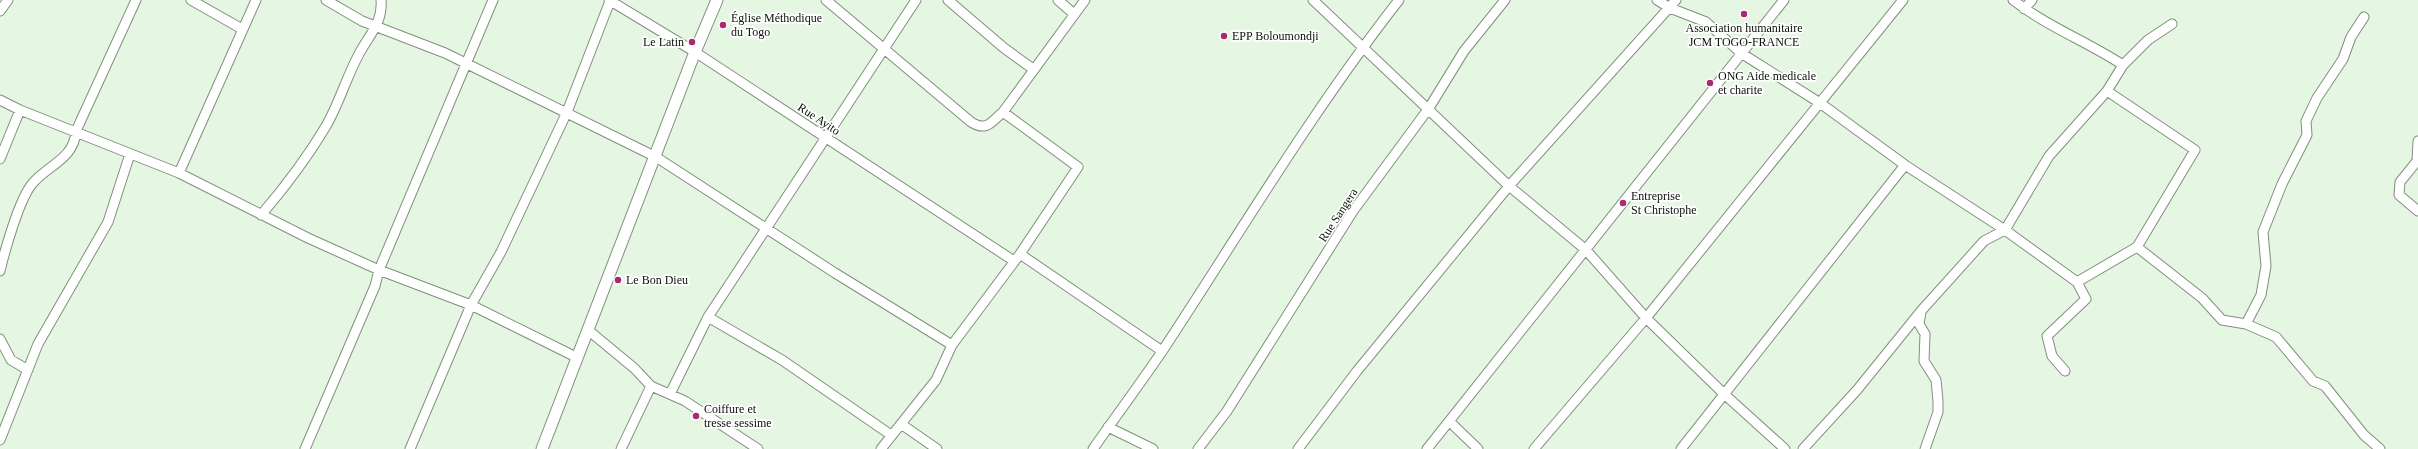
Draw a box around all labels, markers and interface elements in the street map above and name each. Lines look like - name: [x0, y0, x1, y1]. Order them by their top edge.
- marker: Association humanitaire JCM TOGO-FRANCE: [1739, 9, 1749, 19]
- place label: Église Méthodique du Togo: [731, 11, 822, 39]
- marker: Église Méthodique du Togo: [718, 20, 728, 30]
- place label: Association humanitaire JCM TOGO-FRANCE: [1686, 21, 1802, 49]
- place label: EPP Boloumondji: [1232, 29, 1319, 43]
- marker: EPP Boloumondji: [1219, 31, 1229, 41]
- place label: Le Latin: [643, 35, 684, 49]
- marker: Le Latin: [687, 37, 697, 47]
- place label: ONG Aide medicale et charite: [1718, 69, 1816, 97]
- marker: ONG Aide medicale et charite: [1705, 78, 1715, 88]
- street label: Rue Ayito: [795, 100, 843, 138]
- street label: Rue Sangera: [1316, 185, 1361, 244]
- place label: Entreprise St Christophe: [1631, 189, 1697, 217]
- marker: Entreprise St Christophe: [1618, 198, 1628, 208]
- place label: Le Bon Dieu: [626, 273, 688, 287]
- marker: Le Bon Dieu: [613, 275, 623, 285]
- place label: Coiffure et tresse sessime: [704, 402, 772, 430]
- marker: Coiffure et tresse sessime: [691, 411, 701, 421]

